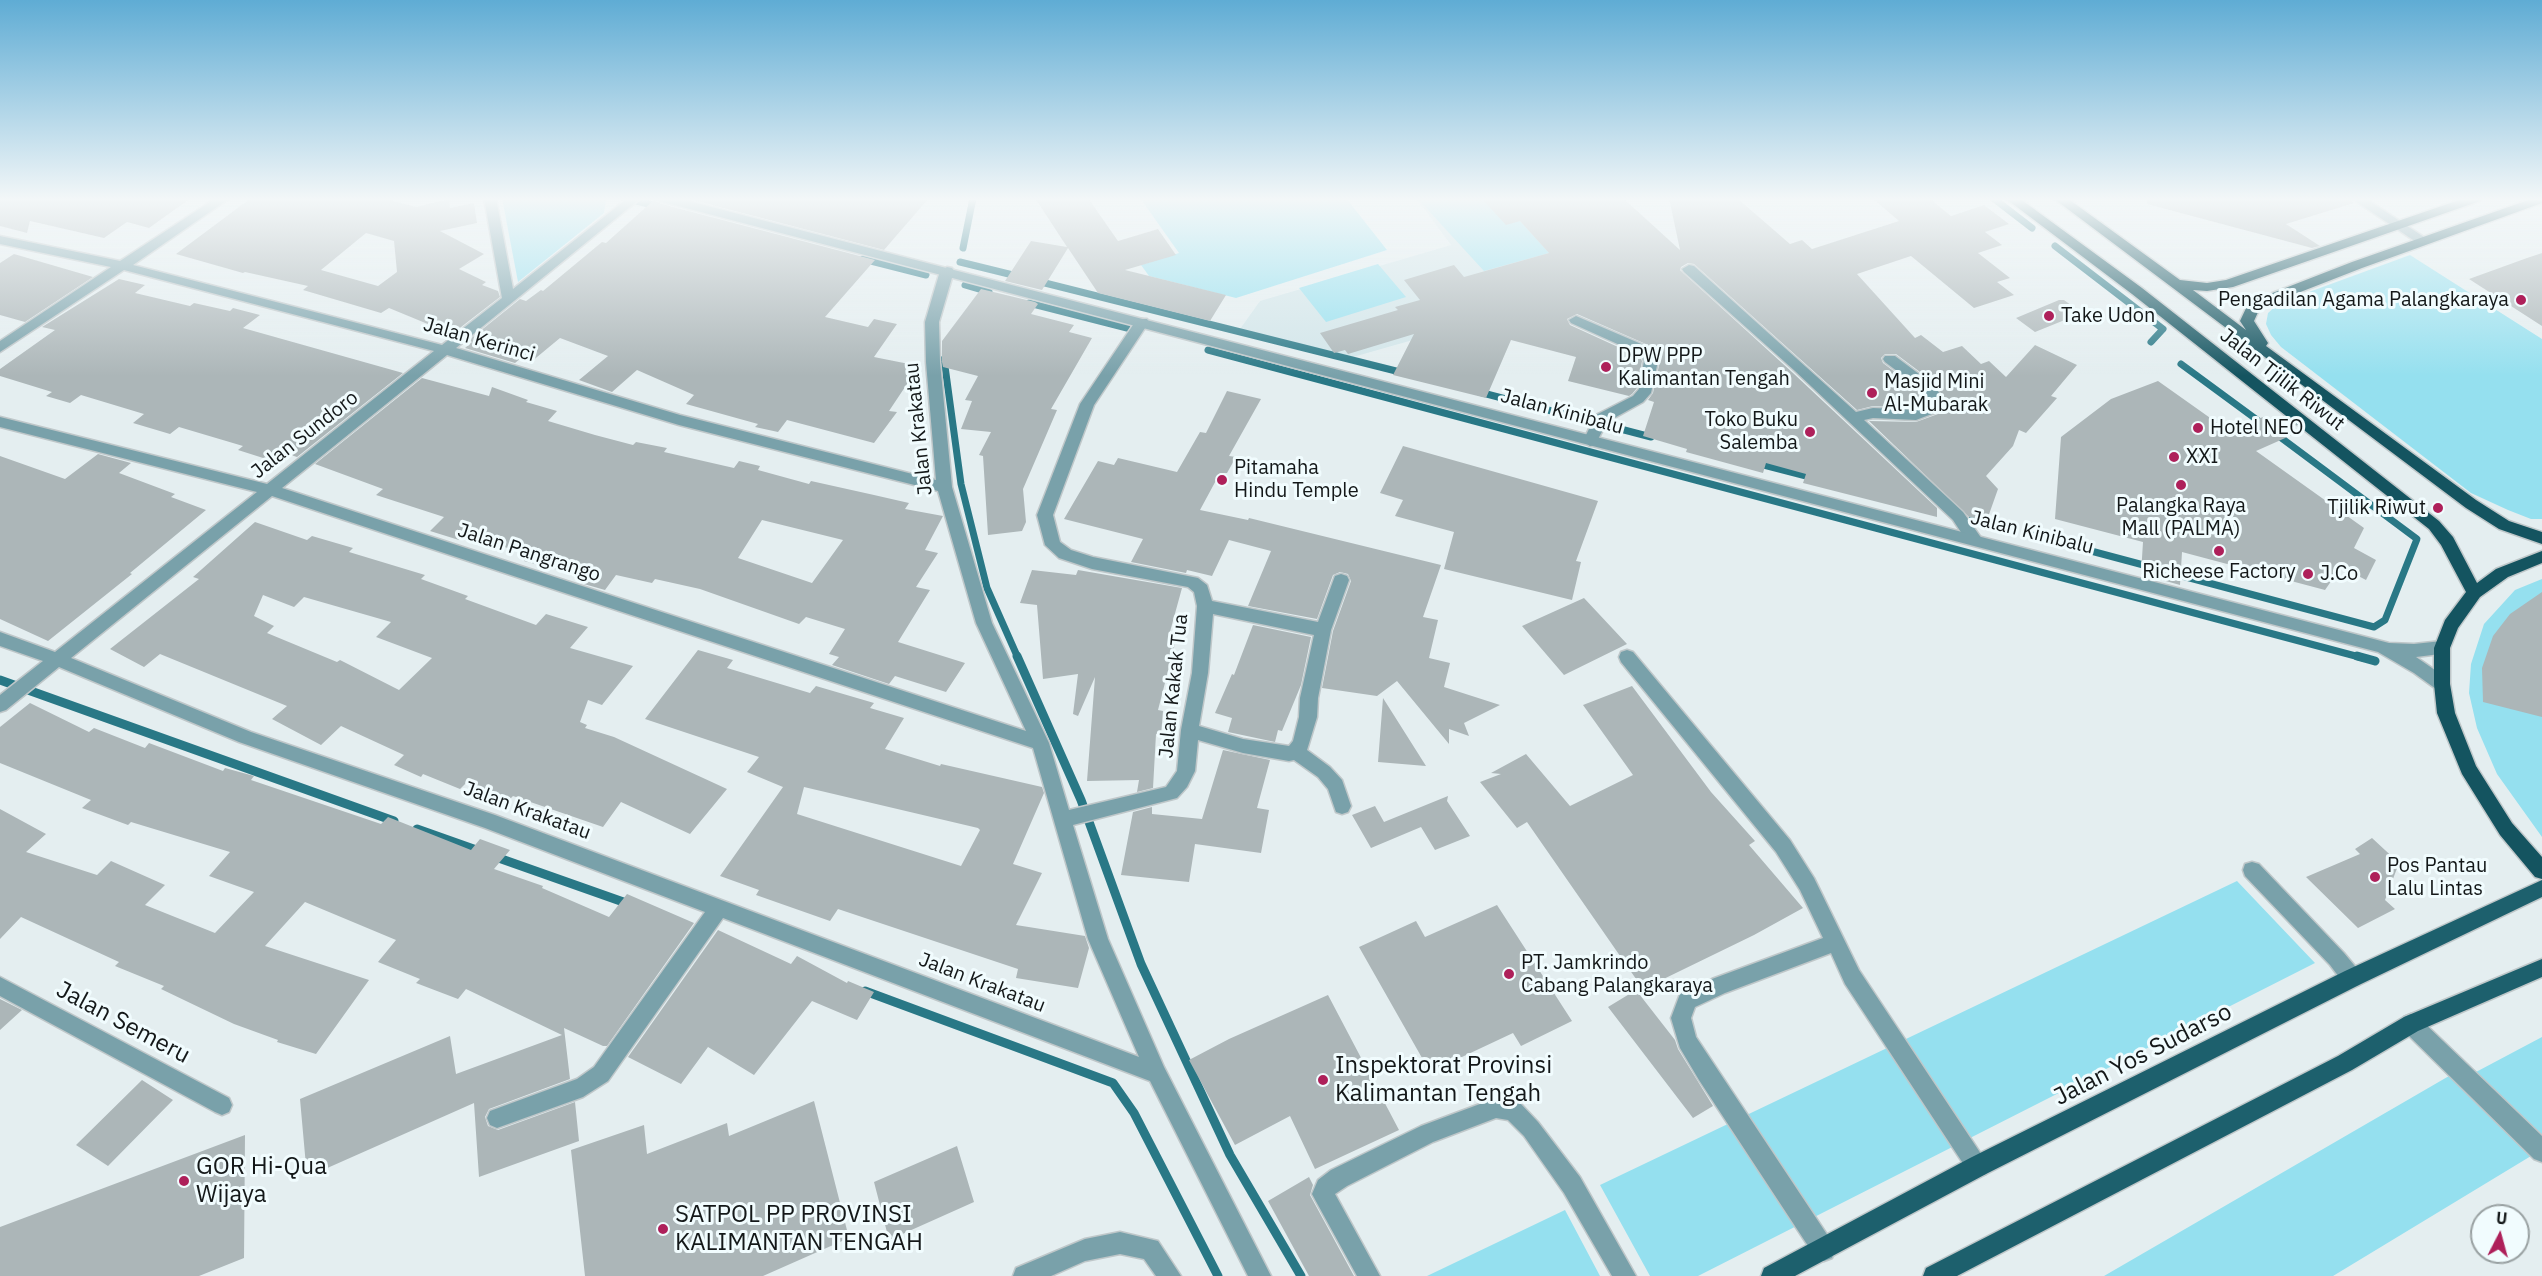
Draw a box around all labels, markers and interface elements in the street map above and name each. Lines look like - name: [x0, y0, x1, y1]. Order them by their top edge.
- place label: Pengadilan Agama Palangkaraya: [2218, 288, 2509, 312]
- marker: Pengadilan Agama Palangkaraya: [2514, 293, 2528, 307]
- place label: Take Udon: [2061, 304, 2155, 328]
- marker: Take Udon: [2042, 309, 2056, 323]
- street label: Jalan Kerinci: [420, 313, 538, 367]
- street label: Jalan Tjilik Riwut: [2215, 324, 2349, 436]
- place label: DPW PPP Kalimantan Tengah: [1618, 344, 1790, 391]
- marker: DPW PPP Kalimantan Tengah: [1599, 360, 1613, 374]
- street label: Jalan Krakatau: [900, 361, 938, 497]
- place label: Masjid Mini Al-Mubarak: [1884, 370, 1988, 417]
- street label: Jalan Kinibalu: [1498, 384, 1626, 440]
- street label: Jalan Sundoro: [247, 386, 363, 484]
- marker: Masjid Mini Al-Mubarak: [1865, 386, 1879, 400]
- place label: Toko Buku Salemba: [1704, 408, 1798, 455]
- place label: Hotel NEO: [2210, 416, 2303, 440]
- marker: Hotel NEO: [2191, 421, 2205, 435]
- marker: Toko Buku Salemba: [1803, 425, 1817, 439]
- place label: XXI: [2186, 445, 2219, 469]
- marker: XXI: [2167, 450, 2181, 464]
- place label: Pitamaha Hindu Temple: [1234, 456, 1359, 503]
- marker: Pitamaha Hindu Temple: [1215, 473, 1229, 487]
- marker: Palangka Raya Mall (PALMA): [2174, 478, 2188, 492]
- place label: Palangka Raya Mall (PALMA): [2116, 494, 2246, 541]
- place label: Tjilik Riwut: [2327, 496, 2426, 520]
- marker: Tjilik Riwut: [2431, 501, 2445, 515]
- street label: Jalan Kinibalu: [1968, 506, 2096, 560]
- street label: Jalan Pangrango: [455, 519, 603, 587]
- marker: Richeese Factory: [2212, 544, 2226, 558]
- place label: Richeese Factory: [2142, 560, 2296, 584]
- place label: J.Co: [2320, 562, 2358, 586]
- marker: J.Co: [2301, 567, 2315, 581]
- street label: Jalan Kakak Tua: [1154, 613, 1194, 759]
- street label: Jalan Krakatau: [460, 777, 594, 845]
- place label: Pos Pantau Lalu Lintas: [2387, 854, 2487, 901]
- marker: Pos Pantau Lalu Lintas: [2368, 870, 2382, 884]
- street label: Jalan Krakatau: [915, 948, 1049, 1018]
- place label: PT. Jamkrindo Cabang Palangkaraya: [1521, 951, 1713, 998]
- marker: PT. Jamkrindo Cabang Palangkaraya: [1502, 967, 1516, 981]
- street label: Jalan Semeru: [51, 976, 195, 1070]
- street label: Jalan Yos Sudarso: [2049, 998, 2237, 1112]
- place label: Inspektorat Provinsi Kalimantan Tengah: [1335, 1052, 1552, 1108]
- marker: Inspektorat Provinsi Kalimantan Tengah: [1316, 1073, 1330, 1087]
- place label: GOR Hi-Qua Wijaya: [196, 1153, 327, 1209]
- marker: GOR Hi-Qua Wijaya: [177, 1174, 191, 1188]
- place label: SATPOL PP PROVINSI KALIMANTAN TENGAH: [675, 1201, 923, 1257]
- north arrow: [2470, 1204, 2530, 1264]
- text: U: [2495, 1208, 2508, 1229]
- marker: SATPOL PP PROVINSI KALIMANTAN TENGAH: [656, 1222, 670, 1236]

